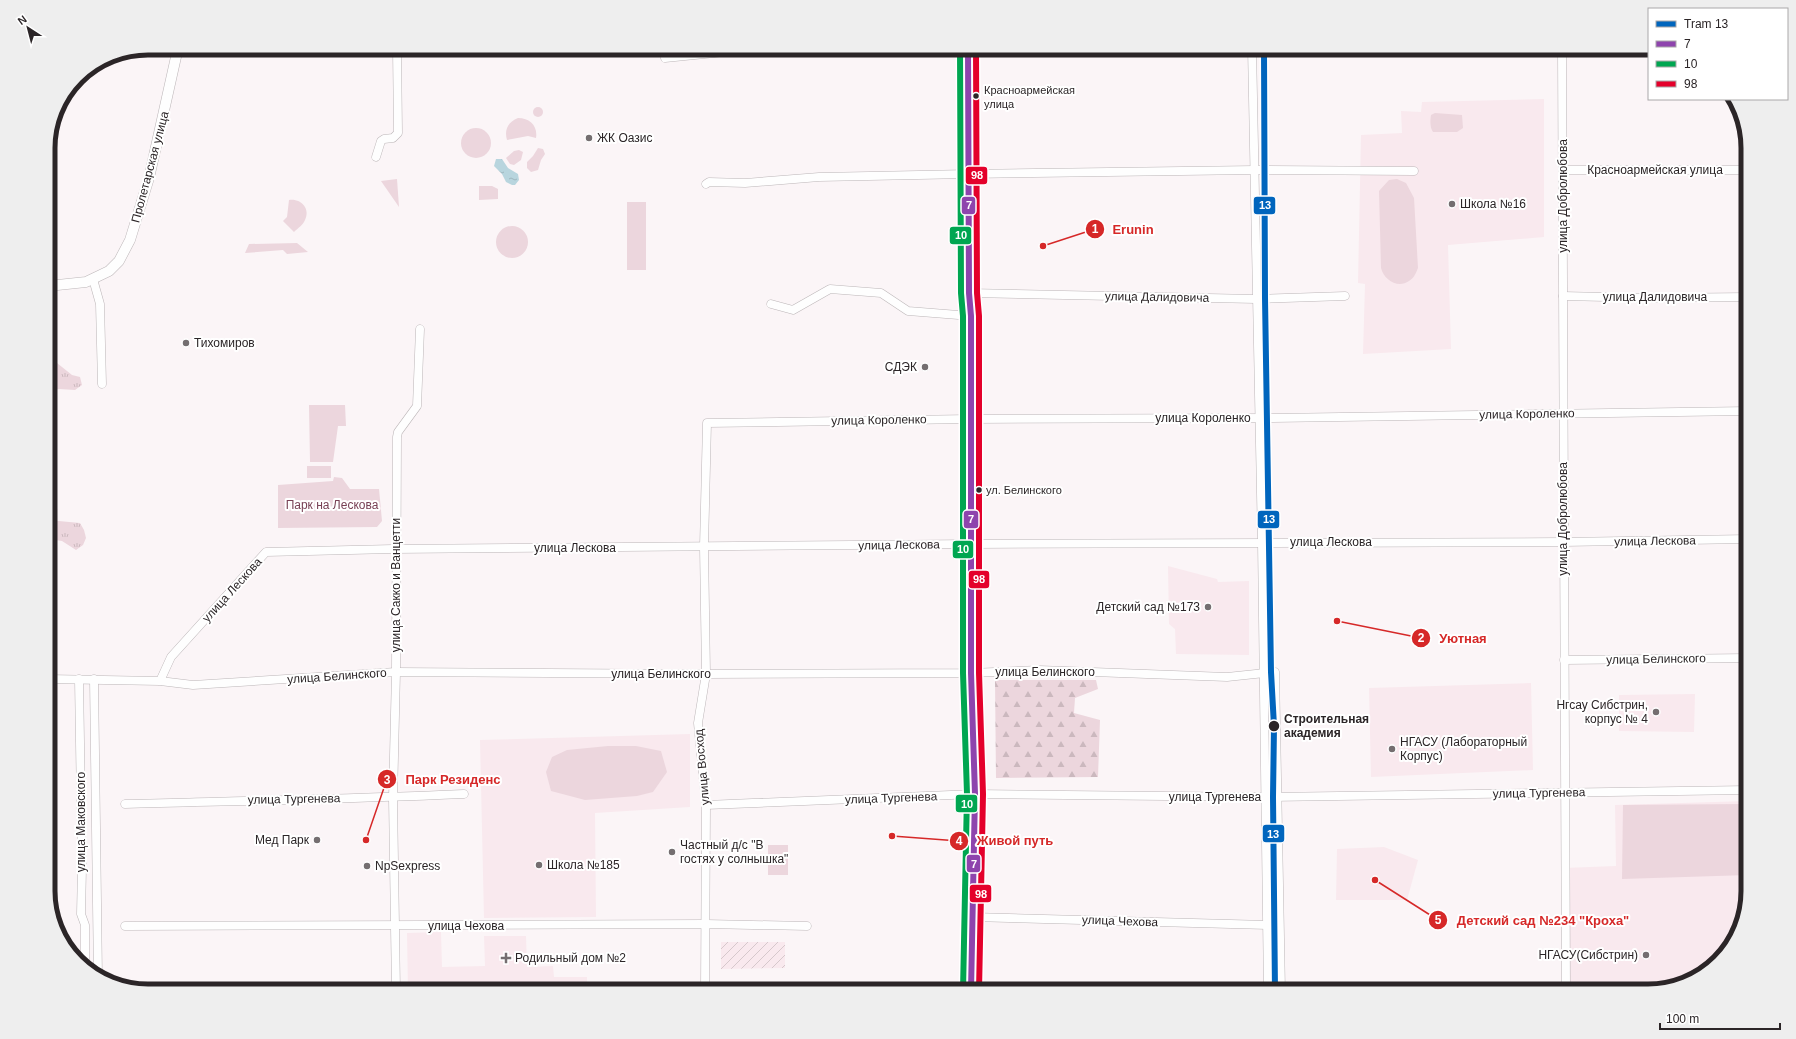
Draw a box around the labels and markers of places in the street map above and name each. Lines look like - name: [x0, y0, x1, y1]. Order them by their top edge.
- place label: Красноармейская улица: [984, 84, 1075, 110]
- marker: Красноармейская улица: [971, 91, 981, 101]
- place label: ЖК Оазис: [597, 131, 652, 145]
- marker: ЖК Оазис: [584, 133, 594, 143]
- place label: Школа №16: [1460, 197, 1526, 211]
- marker: Школа №16: [1447, 199, 1457, 209]
- callout: Erunin: [1085, 217, 1162, 242]
- place label: Тихомиров: [194, 336, 255, 350]
- marker: Тихомиров: [181, 338, 191, 348]
- place label: СДЭК: [885, 360, 917, 374]
- marker: СДЭК: [920, 362, 930, 372]
- place label: ул. Белинского: [986, 484, 1062, 496]
- marker: ул. Белинского: [974, 485, 984, 495]
- place label: Детский сад №173: [1096, 600, 1200, 614]
- marker: Детский сад №173: [1203, 602, 1213, 612]
- callout: Уютная: [1411, 625, 1495, 650]
- place label: Нгсау Сибстрин, корпус № 4: [1556, 698, 1648, 726]
- marker: Нгсау Сибстрин, корпус № 4: [1651, 707, 1661, 717]
- place label: Строительная академия: [1284, 712, 1369, 740]
- marker: Строительная академия: [1267, 719, 1281, 733]
- place label: НГАСУ (Лабораторный Корпус): [1400, 735, 1527, 763]
- marker: НГАСУ (Лабораторный Корпус): [1387, 744, 1397, 754]
- callout: Парк Резиденс: [377, 767, 509, 792]
- callout: Живой путь: [949, 828, 1061, 853]
- place label: Мед Парк: [255, 833, 310, 847]
- marker: Мед Парк: [312, 835, 322, 845]
- place label: Частный д/c "В гостях у солнышка": [680, 838, 788, 866]
- marker: Частный д/c "В гостях у солнышка": [667, 847, 677, 857]
- place label: Школа №185: [547, 858, 620, 872]
- place label: NpSexpress: [375, 859, 440, 873]
- marker: Школа №185: [534, 860, 544, 870]
- marker: NpSexpress: [362, 861, 372, 871]
- callout: Детский сад №234 "Кроха": [1428, 908, 1637, 933]
- place label: НГАСУ(Сибстрин): [1538, 948, 1638, 962]
- marker: НГАСУ(Сибстрин): [1641, 950, 1651, 960]
- place label: Родильный дом №2: [515, 951, 626, 965]
- marker: Родильный дом №2: [500, 952, 512, 964]

